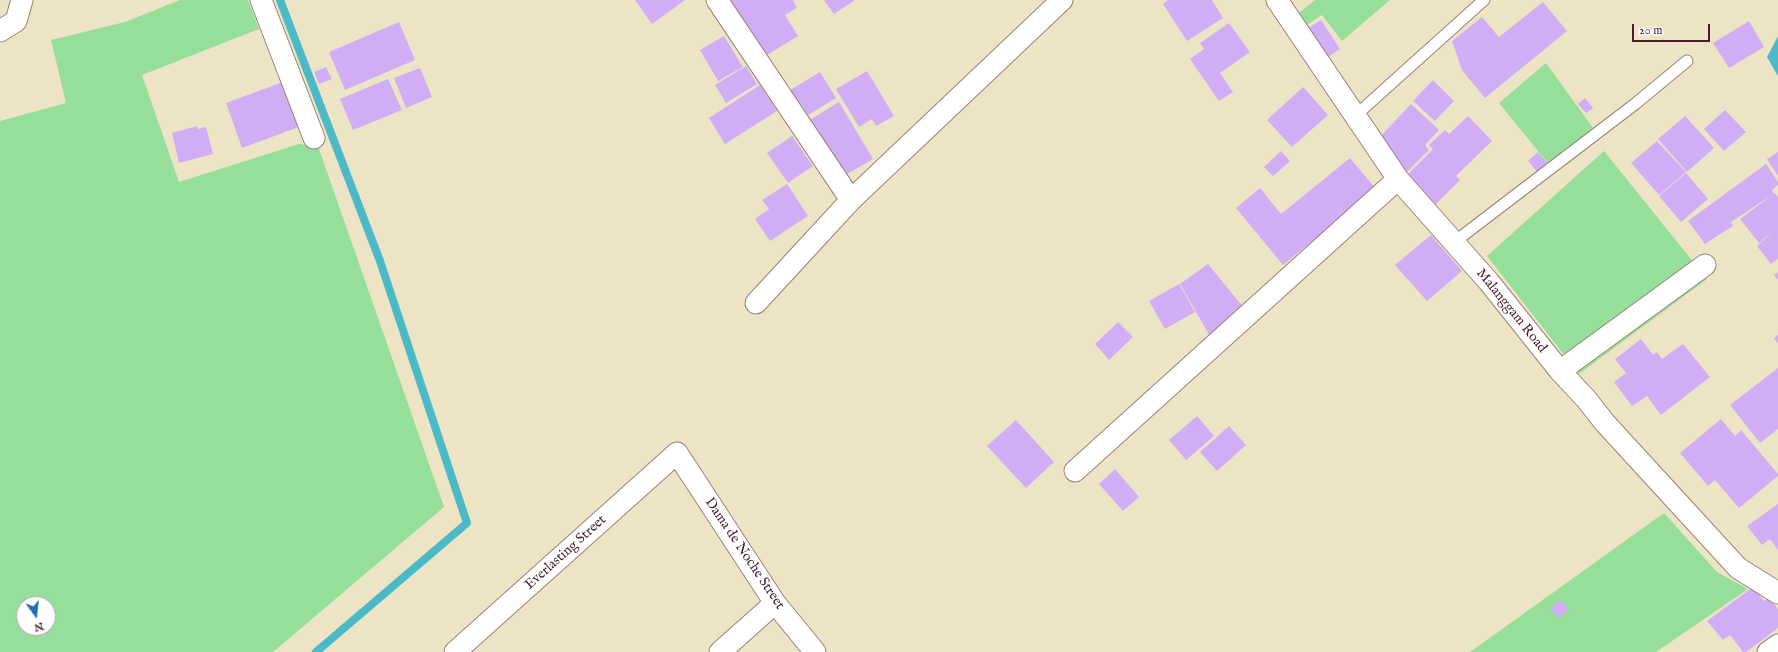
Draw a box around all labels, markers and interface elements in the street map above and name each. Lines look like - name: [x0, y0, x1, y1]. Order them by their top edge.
- scale bar: [1634, 16, 1712, 42]
- text: 20 m: [1639, 23, 1662, 38]
- street label: Malanggam Road: [1472, 266, 1550, 356]
- street label: Dama de Noche Street: [700, 495, 788, 613]
- street label: Everlasting Street: [522, 512, 610, 594]
- north arrow: [16, 596, 56, 636]
- text: N: [32, 619, 45, 635]

